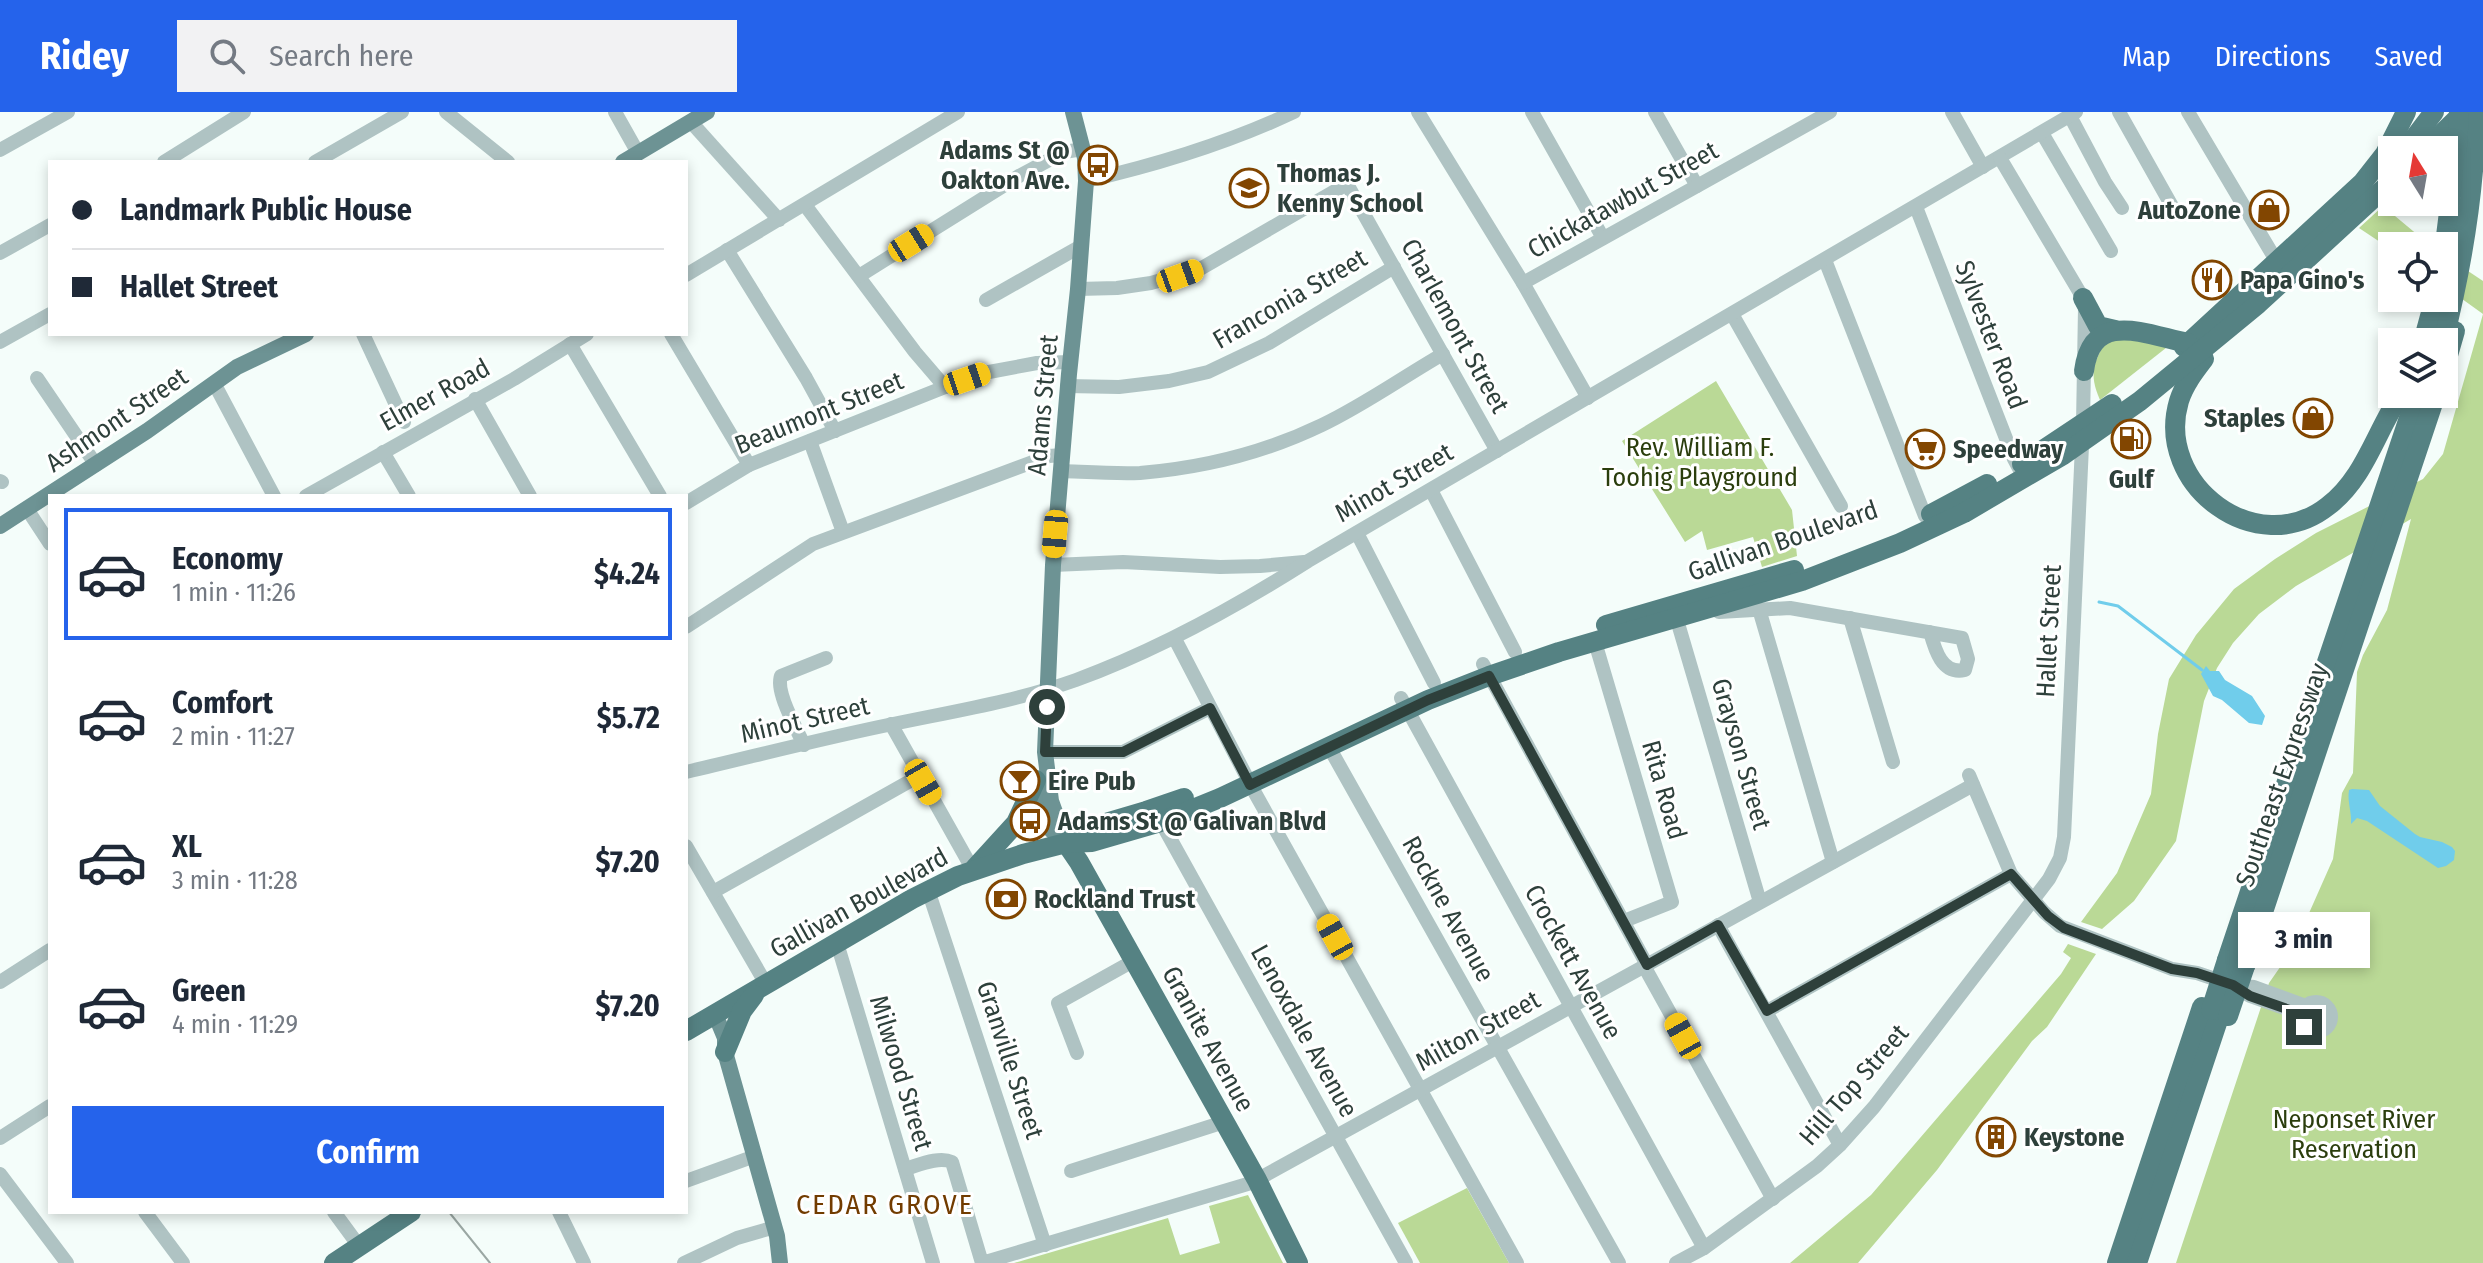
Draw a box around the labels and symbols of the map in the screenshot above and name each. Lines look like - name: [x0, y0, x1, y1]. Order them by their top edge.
- place label: Adams St @ Oakton Ave.: [939, 135, 1070, 196]
- street label: Chickatawbut Street: [1522, 135, 1724, 265]
- north arrow: [2378, 136, 2458, 216]
- bus stop icon: Adams St @ Oakton Ave.: [1077, 144, 1119, 186]
- place label: Thomas J. Kenny School: [1277, 158, 1424, 219]
- school or university icon: Thomas J. Kenny School: [1228, 167, 1270, 209]
- shop icon: AutoZone: [2248, 189, 2290, 231]
- place label: AutoZone: [2137, 195, 2241, 226]
- car: [884, 220, 938, 266]
- street label: Charlemont Street: [1394, 234, 1516, 419]
- street label: Franconia Street: [1208, 242, 1373, 356]
- street label: Sylvester Road: [1949, 256, 2033, 414]
- car: [1153, 257, 1207, 295]
- restaurant icon: Papa Gino's: [2191, 259, 2233, 301]
- place label: Papa Gino's: [2240, 265, 2364, 296]
- street label: Adams Street: [1021, 333, 1065, 477]
- street label: Elmer Road: [375, 352, 495, 438]
- car: [940, 360, 994, 398]
- street label: Ashmont Street: [40, 361, 194, 479]
- street label: Beaumont Street: [730, 365, 908, 461]
- shop icon: Staples: [2292, 397, 2334, 439]
- place label: Staples: [2204, 403, 2285, 434]
- fuel station icon: Gulf: [2110, 418, 2152, 460]
- supermarket icon: Speedway: [1904, 428, 1946, 470]
- park label: Rev. William F. Toohig Playground: [1602, 432, 1798, 493]
- place label: Speedway: [1953, 434, 2064, 465]
- street label: Minot Street: [1330, 437, 1459, 529]
- place label: Gulf: [2109, 464, 2156, 495]
- street label: Gallivan Boulevard: [1684, 494, 1882, 588]
- car: [1041, 509, 1069, 559]
- street label: Hallet Street: [2030, 563, 2068, 698]
- street label: Southeast Expressway: [2229, 659, 2335, 891]
- street label: Grayson Street: [1705, 675, 1777, 833]
- route start: [1029, 689, 1065, 725]
- street label: Minot Street: [738, 690, 873, 750]
- street label: Rita Road: [1635, 737, 1693, 843]
- car: [901, 755, 945, 809]
- bar icon: Eire Pub: [999, 760, 1041, 802]
- place label: Eire Pub: [1048, 766, 1136, 797]
- bus stop icon: Adams St @ Galivan Blvd: [1009, 800, 1051, 842]
- place label: Adams St @ Galivan Blvd: [1057, 806, 1326, 837]
- street label: Rockne Avenue: [1395, 831, 1501, 987]
- street label: Gallivan Boulevard: [765, 841, 953, 965]
- bank icon: Rockland Trust: [985, 878, 1027, 920]
- street label: Crockett Avenue: [1518, 879, 1628, 1045]
- place label: Rockland Trust: [1034, 884, 1196, 915]
- car: [1313, 910, 1357, 964]
- callout: 3 min: [2238, 911, 2370, 967]
- street label: Lenoxdale Avenue: [1244, 939, 1364, 1123]
- street label: Granite Avenue: [1155, 961, 1261, 1117]
- street label: Granville Street: [970, 977, 1050, 1143]
- street label: Milton Street: [1410, 984, 1546, 1078]
- street label: Milwood Street: [863, 992, 939, 1155]
- car: [1661, 1009, 1705, 1063]
- route end: [2286, 1009, 2322, 1045]
- street label: Hill Top Street: [1793, 1018, 1915, 1152]
- park label: Neponset River Reservation: [2273, 1104, 2435, 1165]
- building icon: Keystone: [1975, 1116, 2017, 1158]
- place label: Keystone: [2024, 1122, 2125, 1153]
- district label: CEDAR GROVE: [796, 1188, 974, 1221]

